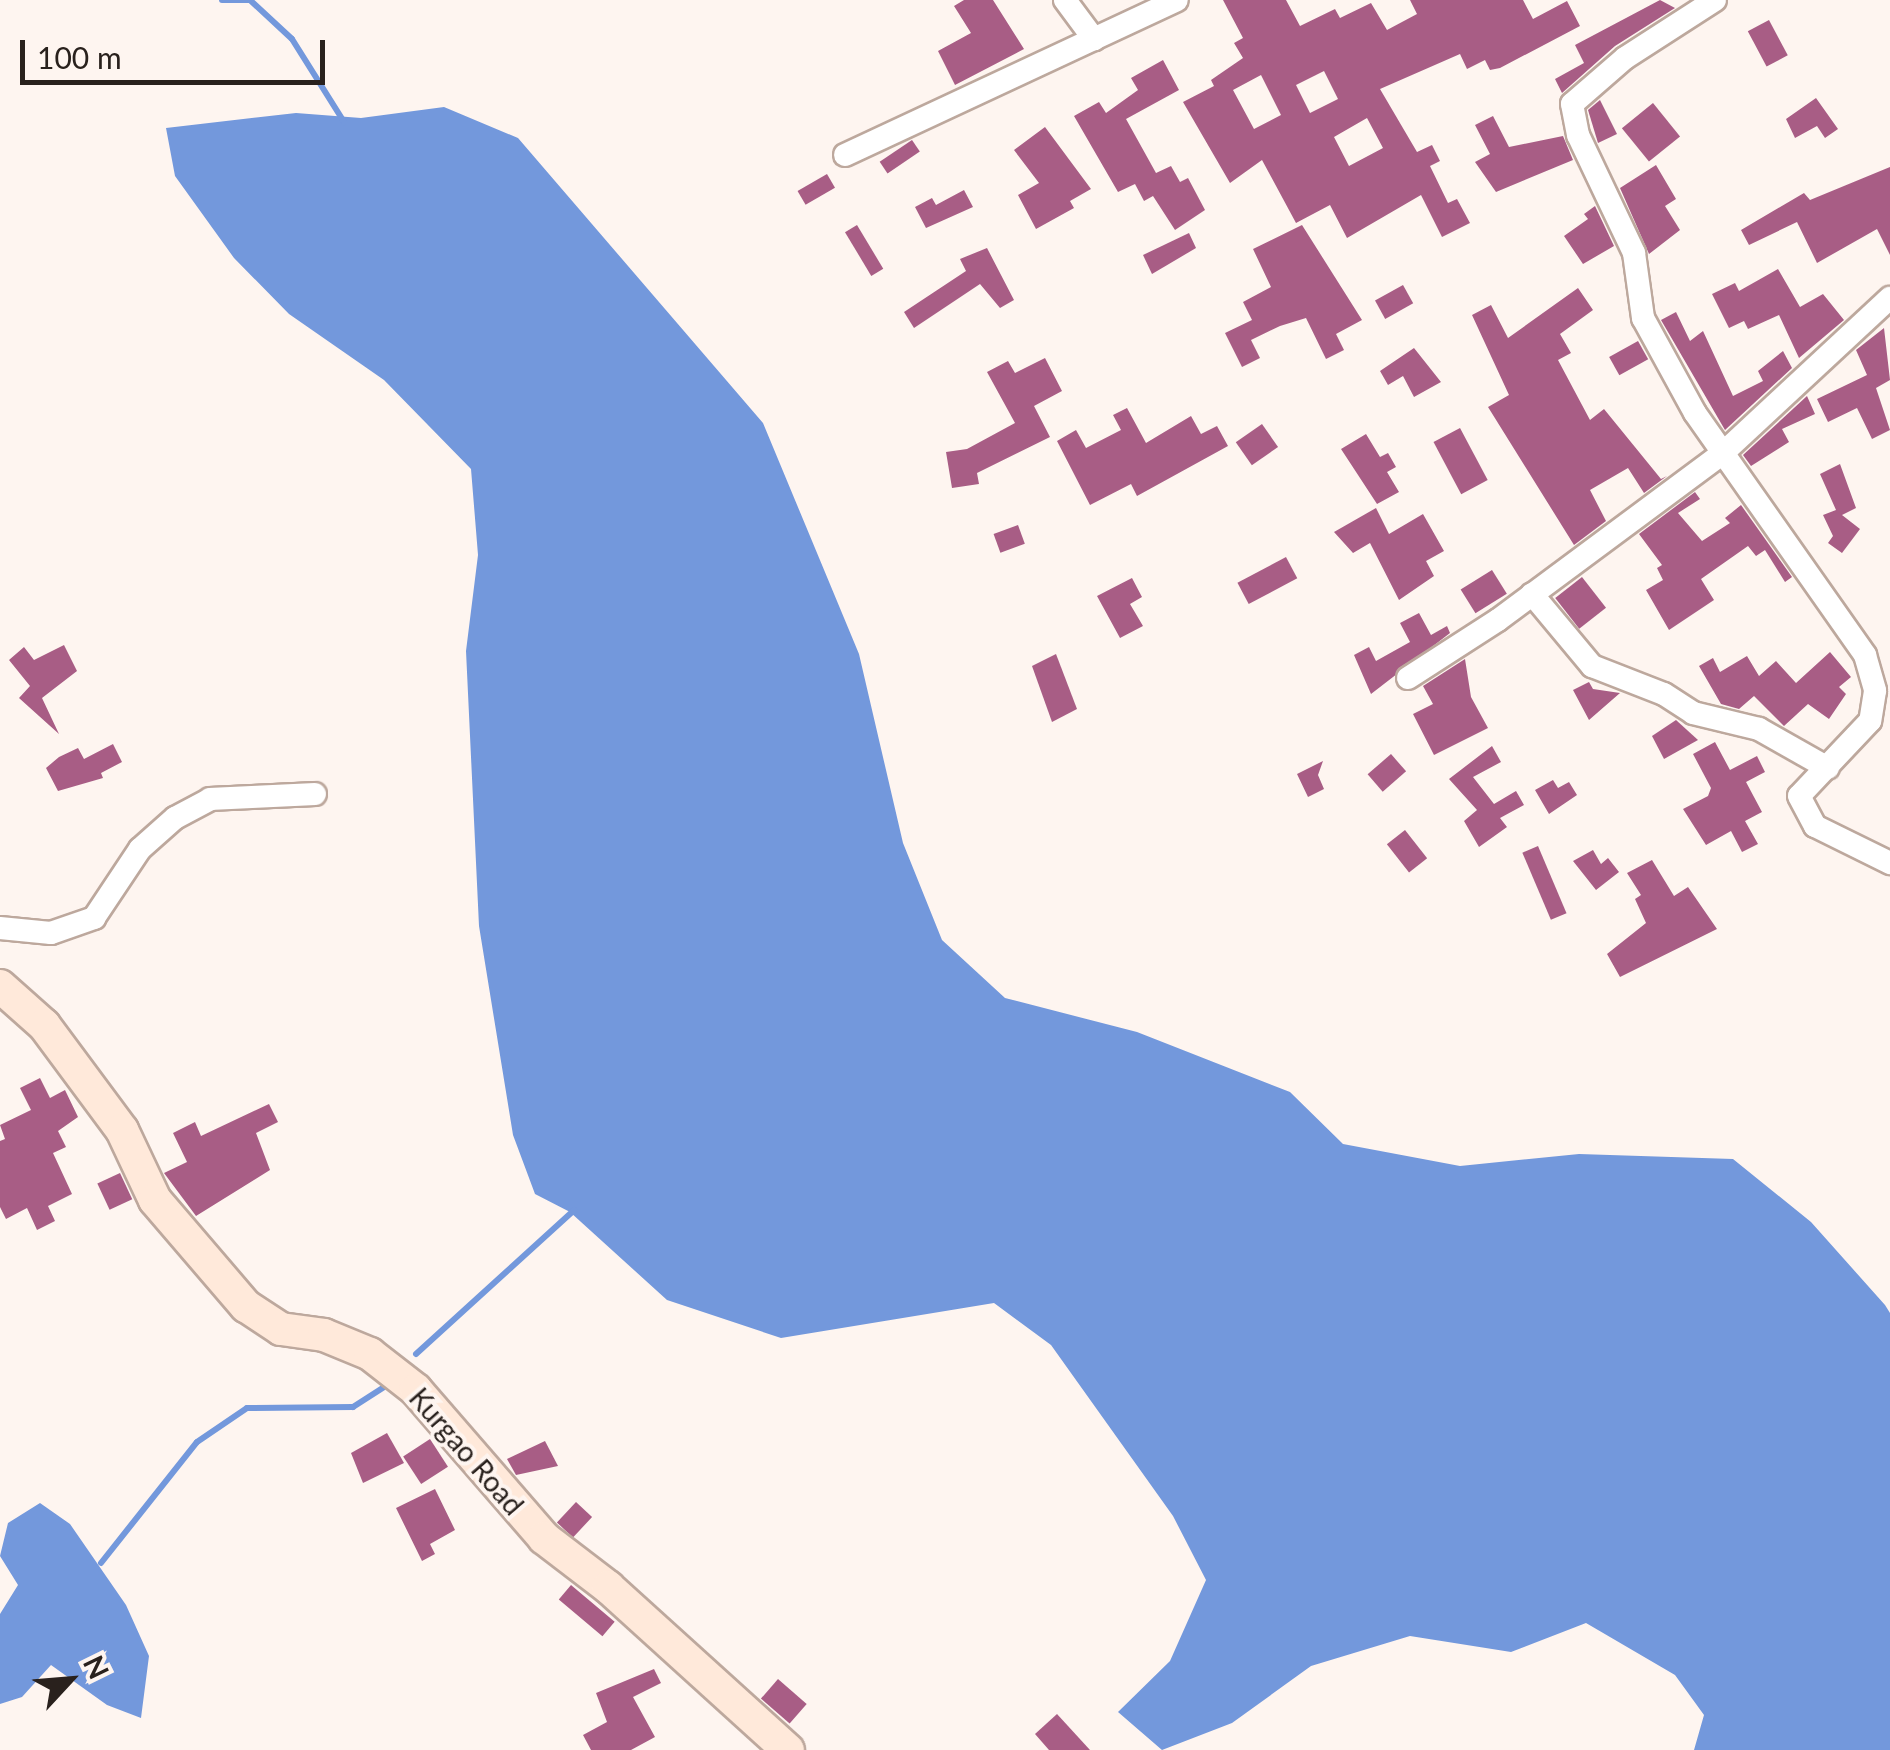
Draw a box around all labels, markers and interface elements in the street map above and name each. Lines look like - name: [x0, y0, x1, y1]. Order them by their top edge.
- scale bar: [25, 20, 330, 82]
- text: 100 m: [37, 39, 122, 75]
- street label: Kurgao Road: [403, 1381, 531, 1521]
- north arrow: [20, 1630, 120, 1730]
- text: N: [77, 1650, 117, 1684]

